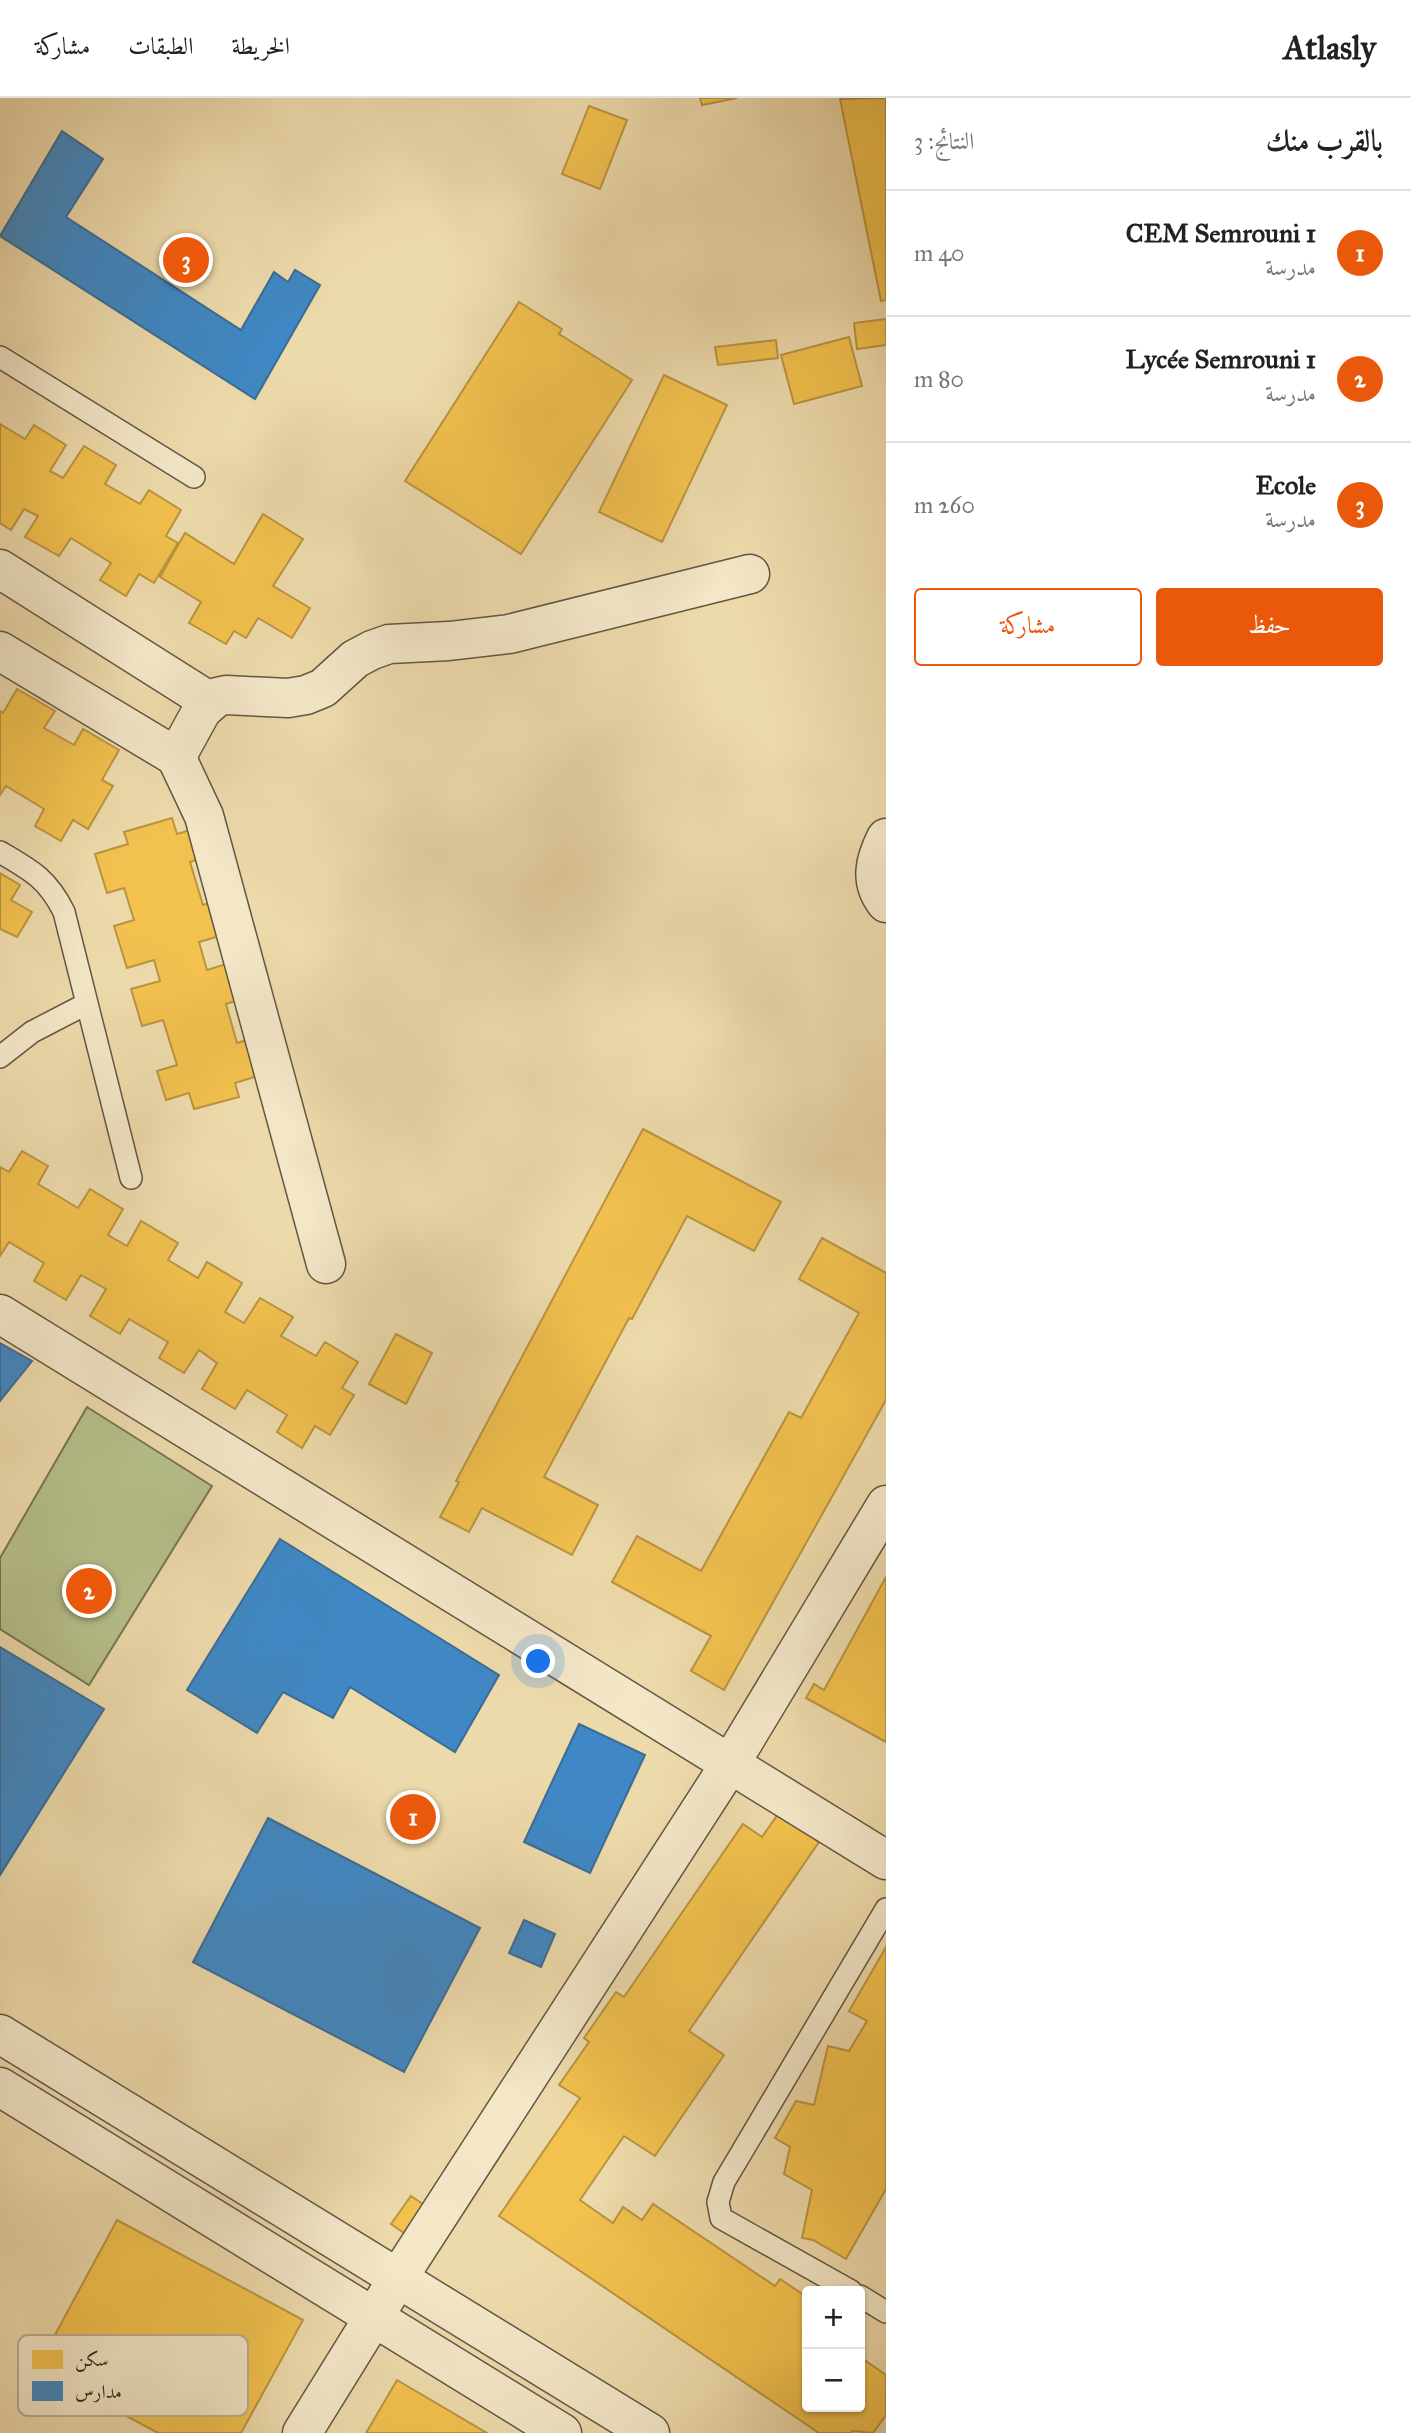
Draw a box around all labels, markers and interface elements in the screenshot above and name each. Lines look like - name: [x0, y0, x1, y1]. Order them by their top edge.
- text: Atlasly: [1284, 28, 1376, 68]
- text: مشاركة: [35, 31, 90, 61]
- text: الطبقات: [128, 31, 194, 61]
- text: الخريطة: [232, 31, 290, 61]
- text: بالقرب منك: [1266, 123, 1383, 159]
- text: النتائج: 3: [914, 127, 974, 155]
- text: CEM Semrouni 1: [1126, 217, 1316, 249]
- pin: 3: [163, 234, 209, 286]
- text: 40 m: [914, 239, 964, 267]
- text: 1: [1355, 239, 1365, 267]
- text: مدرسة: [1265, 253, 1316, 281]
- text: Lycée Semrouni 1: [1125, 343, 1316, 375]
- text: 80 m: [914, 365, 964, 393]
- text: 2: [1354, 365, 1366, 393]
- text: مدرسة: [1265, 379, 1316, 407]
- text: Ecole: [1255, 469, 1316, 501]
- text: 260 m: [914, 491, 975, 519]
- text: 3: [1355, 491, 1365, 519]
- text: مدرسة: [1265, 505, 1316, 533]
- button: مشاركة: [914, 588, 1142, 666]
- button: حفظ: [1156, 588, 1383, 666]
- pin: 2: [66, 1565, 112, 1617]
- your location: [521, 1644, 555, 1678]
- pin: 1: [390, 1791, 436, 1843]
- map controls: [802, 2286, 865, 2412]
- button: +: [802, 2286, 865, 2349]
- legend: [18, 2335, 248, 2416]
- text: سكن: [75, 2348, 109, 2373]
- button: −: [802, 2349, 865, 2412]
- text: مدارس: [75, 2380, 122, 2403]

